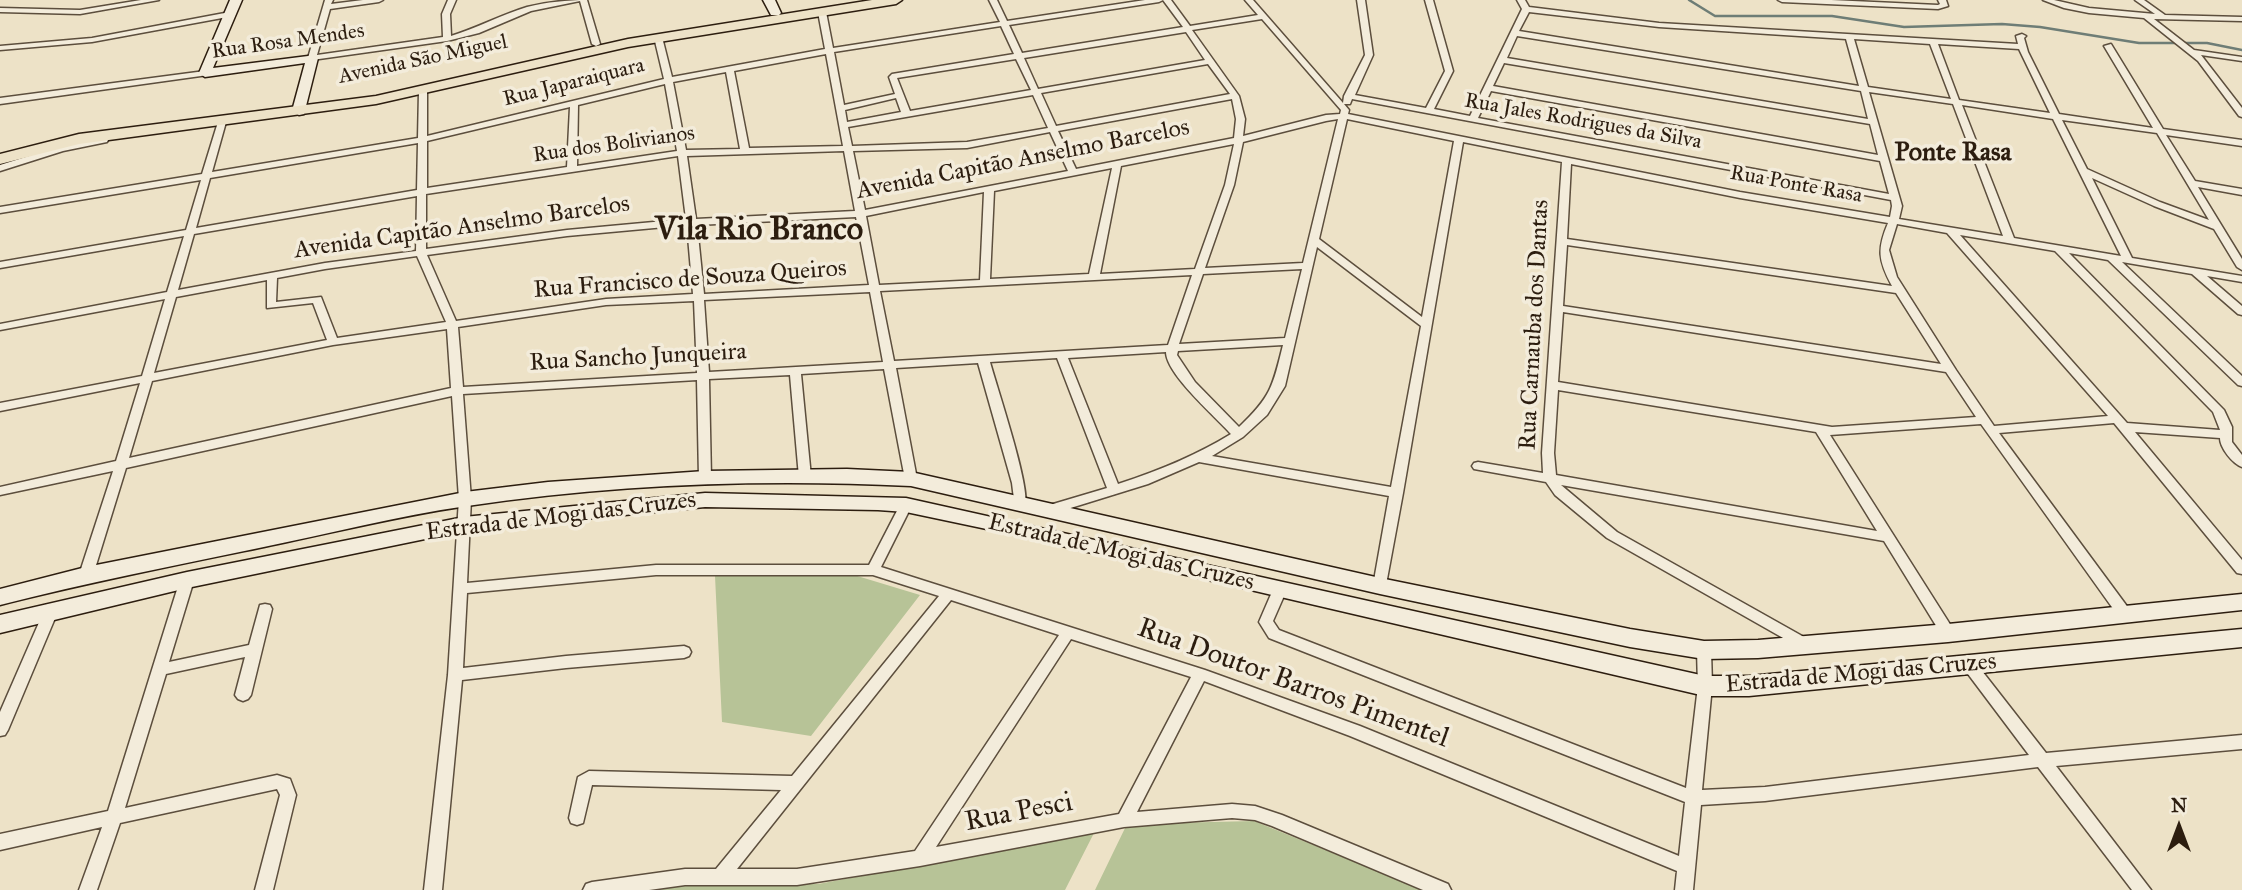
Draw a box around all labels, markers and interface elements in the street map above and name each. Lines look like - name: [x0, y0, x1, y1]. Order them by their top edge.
- street label: Rua Rosa Mendes: [210, 19, 366, 65]
- street label: Avenida São Miguel: [336, 30, 510, 90]
- street label: Rua Japaraiquara: [501, 53, 647, 113]
- street label: Rua Jales Rodrigues da Silva: [1462, 89, 1704, 155]
- street label: Avenida Capitão Anselmo Barcelos: [854, 114, 1192, 206]
- street label: Rua dos Bolivianos: [532, 121, 696, 169]
- district label: Ponte Rasa: [1895, 138, 2011, 170]
- street label: Rua Ponte Rasa: [1728, 161, 1864, 209]
- street label: Avenida Capitão Anselmo Barcelos: [292, 190, 632, 266]
- street label: Rua Carnauba dos Dantas: [1514, 199, 1556, 451]
- district label: Vila Rio Branco: [655, 212, 863, 250]
- street label: Rua Francisco de Souza Queiros: [532, 255, 848, 305]
- street label: Rua Sancho Junqueira: [529, 338, 747, 378]
- street label: Estrada de Mogi das Cruzes: [424, 486, 698, 548]
- street label: Estrada de Mogi das Cruzes: [985, 508, 1257, 598]
- street label: Rua Doutor Barros Pimentel: [1133, 612, 1453, 756]
- street label: Estrada de Mogi das Cruzes: [1724, 648, 1998, 700]
- street label: Rua Pesci: [962, 786, 1076, 840]
- north arrow: [2144, 792, 2214, 862]
- text: N: [2171, 794, 2187, 817]

